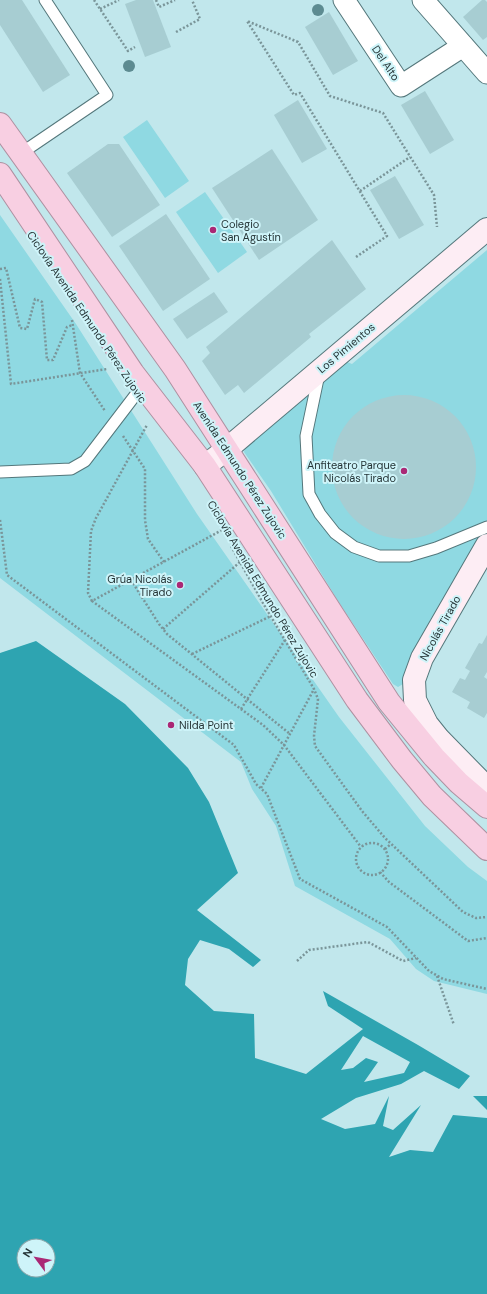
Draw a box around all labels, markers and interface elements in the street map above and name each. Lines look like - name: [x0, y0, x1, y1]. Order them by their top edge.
- street label: Del Alto: [369, 43, 403, 83]
- place label: Colegio San Agustín: [221, 217, 281, 244]
- marker: Colegio San Agustín: [208, 225, 218, 235]
- street label: Ciclovía Avenida Edmundo Pérez Zujovic: [24, 228, 150, 406]
- street label: Los Pimientos: [314, 320, 378, 376]
- street label: Avenida Edmundo Pérez Zujovic: [190, 398, 290, 542]
- place label: Anfiteatro Parque Nicolás Tirado: [307, 458, 396, 485]
- marker: Anfiteatro Parque Nicolás Tirado: [399, 466, 409, 476]
- street label: Ciclovía Avenida Edmundo Pérez Zujovic: [204, 498, 322, 680]
- place label: Grúa Nicolás Tirado: [107, 572, 172, 599]
- marker: Grúa Nicolás Tirado: [175, 580, 185, 590]
- street label: Nicolás Tirado: [416, 593, 464, 663]
- place label: Nilda Point: [179, 718, 233, 732]
- marker: Nilda Point: [166, 720, 176, 730]
- north arrow: [16, 1238, 56, 1278]
- text: N: [19, 1246, 36, 1260]

